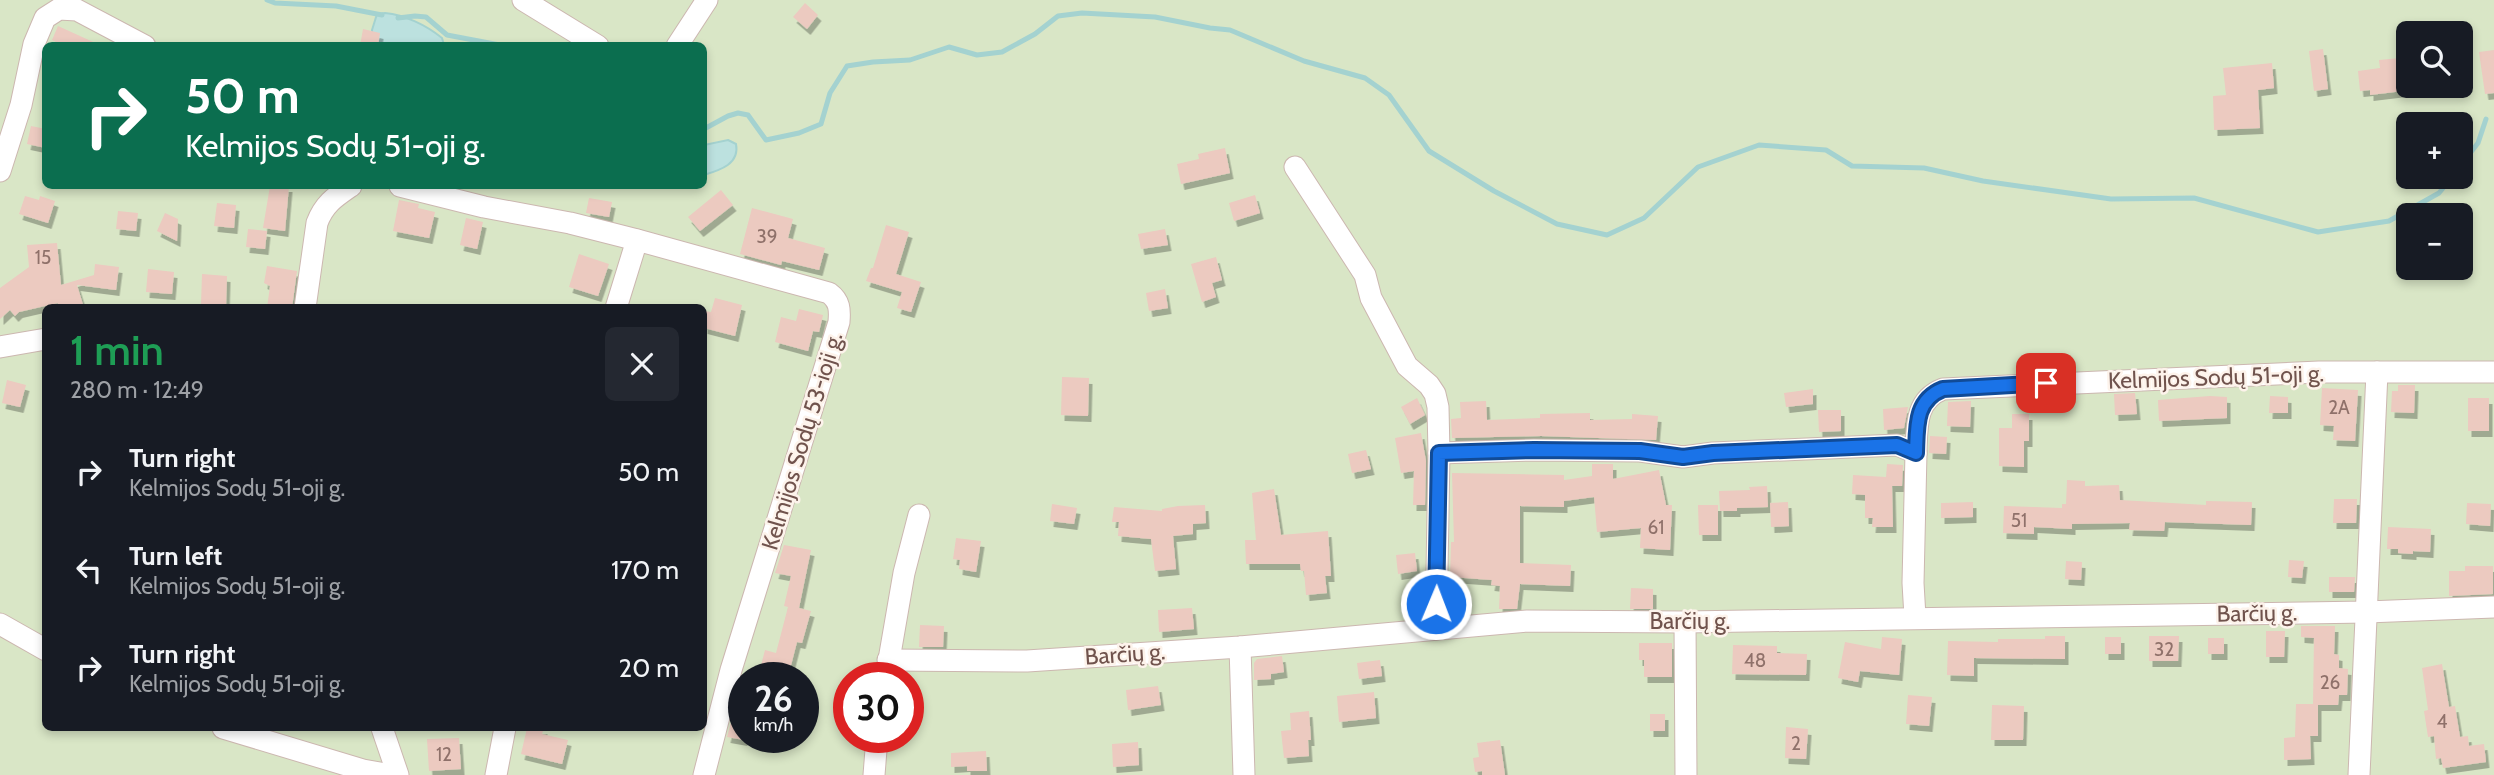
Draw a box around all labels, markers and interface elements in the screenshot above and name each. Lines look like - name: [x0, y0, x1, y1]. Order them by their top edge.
- map controls: [2396, 21, 2473, 280]
- button: search: [2396, 21, 2473, 98]
- text: 50 m: [185, 66, 300, 125]
- icon: right: [70, 70, 161, 161]
- button: +: [2396, 112, 2473, 189]
- text: Kelmijos Sodų 51-oji g.: [185, 126, 486, 165]
- button: −: [2396, 203, 2473, 280]
- house number: 39: [756, 225, 778, 248]
- house number: 15: [35, 246, 51, 269]
- text: 1 min: [70, 324, 164, 376]
- button: close: [605, 327, 679, 401]
- street label: Kelmijos Sodų 53-ioji g.: [756, 329, 848, 553]
- pin: [2016, 353, 2076, 413]
- street label: Kelmijos Sodų 51-oji g.: [2107, 359, 2325, 395]
- icon: arrive: [2027, 364, 2065, 402]
- text: 280 m · 12:49: [70, 376, 204, 404]
- house number: 2A: [2328, 396, 2350, 419]
- text: Turn right: [129, 442, 235, 474]
- icon: right: [70, 453, 108, 491]
- text: 50 m: [618, 456, 679, 488]
- text: Kelmijos Sodų 51-oji g.: [129, 474, 345, 502]
- house number: 51: [2011, 509, 2027, 532]
- house number: 61: [1648, 516, 1664, 539]
- text: Turn left: [129, 540, 222, 572]
- icon: left: [70, 551, 108, 589]
- text: 170 m: [611, 554, 679, 586]
- position arrow: [1399, 567, 1473, 641]
- text: Kelmijos Sodų 51-oji g.: [129, 572, 345, 600]
- street label: Barčių g.: [2216, 598, 2298, 628]
- street label: Barčių g.: [1650, 607, 1730, 635]
- street label: Barčių g.: [1084, 637, 1166, 671]
- text: Turn right: [129, 638, 235, 670]
- house number: 32: [2154, 638, 2174, 661]
- icon: right: [70, 649, 108, 687]
- house number: 48: [1744, 649, 1766, 672]
- text: 20 m: [619, 652, 679, 684]
- speed limit sign: 30: [833, 662, 924, 753]
- text: Kelmijos Sodų 51-oji g.: [129, 670, 345, 698]
- house number: 26: [2320, 671, 2340, 694]
- text: 26: [754, 677, 793, 720]
- house number: 4: [2437, 710, 2448, 733]
- text: km/h: [754, 714, 793, 736]
- house number: 2: [1791, 732, 1801, 755]
- house number: 12: [436, 743, 452, 766]

